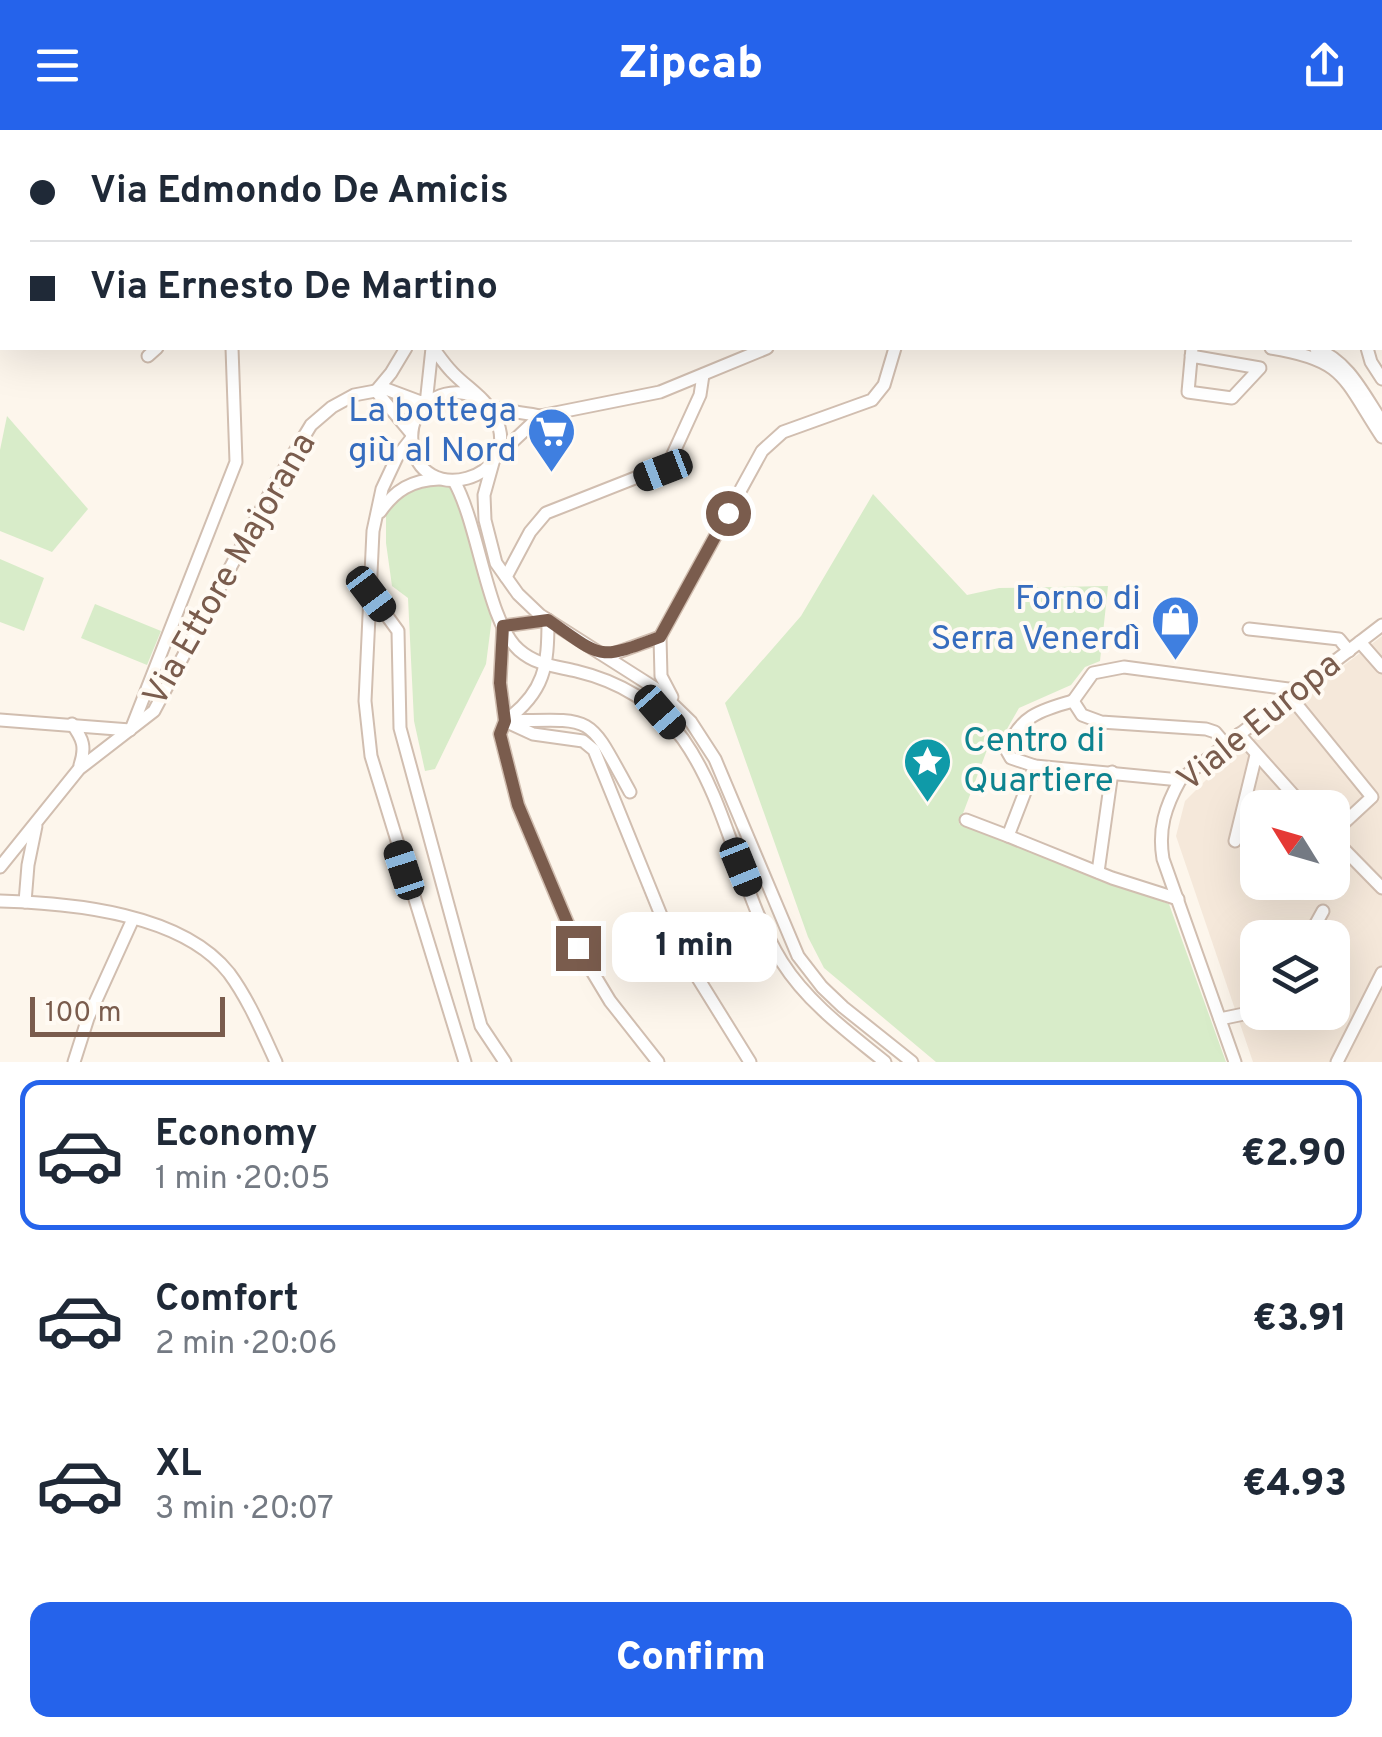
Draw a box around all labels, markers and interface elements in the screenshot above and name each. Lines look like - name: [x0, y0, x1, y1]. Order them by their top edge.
- text: Zipcab: [619, 37, 763, 94]
- icon: menu: [30, 38, 85, 93]
- icon: share: [1297, 38, 1352, 93]
- text: Via Edmondo De Amicis: [90, 168, 509, 217]
- text: Via Ernesto De Martino: [90, 264, 498, 313]
- place label: La bottega giù al Nord: [348, 390, 517, 474]
- supermarket icon: La bottega giù al Nord: [526, 406, 578, 474]
- street label: Via Ettore Majorana: [135, 425, 327, 715]
- car: [630, 445, 696, 495]
- route start: [706, 491, 751, 536]
- car: [341, 561, 401, 627]
- place label: Forno di Serra Venerdì: [931, 578, 1141, 662]
- shop icon: Forno di Serra Venerdì: [1150, 594, 1202, 662]
- street label: Viale Europa: [1169, 644, 1351, 802]
- car: [629, 680, 691, 744]
- place label: Centro di Quartiere: [963, 720, 1114, 804]
- place icon: Centro di Quartiere: [902, 736, 954, 804]
- north arrow: [1240, 790, 1350, 900]
- map controls: [1240, 790, 1350, 1030]
- car: [716, 834, 766, 900]
- car: [380, 837, 428, 903]
- callout: 1 min: [613, 913, 778, 983]
- button: layers: [1240, 920, 1350, 1030]
- route end: [556, 926, 601, 971]
- text: 1 min: [655, 927, 734, 967]
- scale bar: [30, 992, 225, 1036]
- text: 100 m: [45, 996, 121, 1032]
- icon: car: [35, 1110, 125, 1200]
- text: Economy: [155, 1111, 317, 1160]
- text: €2.90: [1241, 1131, 1347, 1180]
- text: 1 min · 20:05: [155, 1160, 331, 1200]
- icon: car: [35, 1275, 125, 1365]
- text: Comfort: [155, 1276, 299, 1325]
- text: €3.91: [1252, 1296, 1347, 1345]
- text: 2 min · 20:06: [155, 1325, 337, 1365]
- icon: car: [35, 1440, 125, 1530]
- text: XL: [155, 1441, 202, 1490]
- text: €4.93: [1242, 1461, 1347, 1510]
- text: 3 min · 20:07: [155, 1490, 334, 1530]
- button: Confirm: [30, 1602, 1352, 1717]

